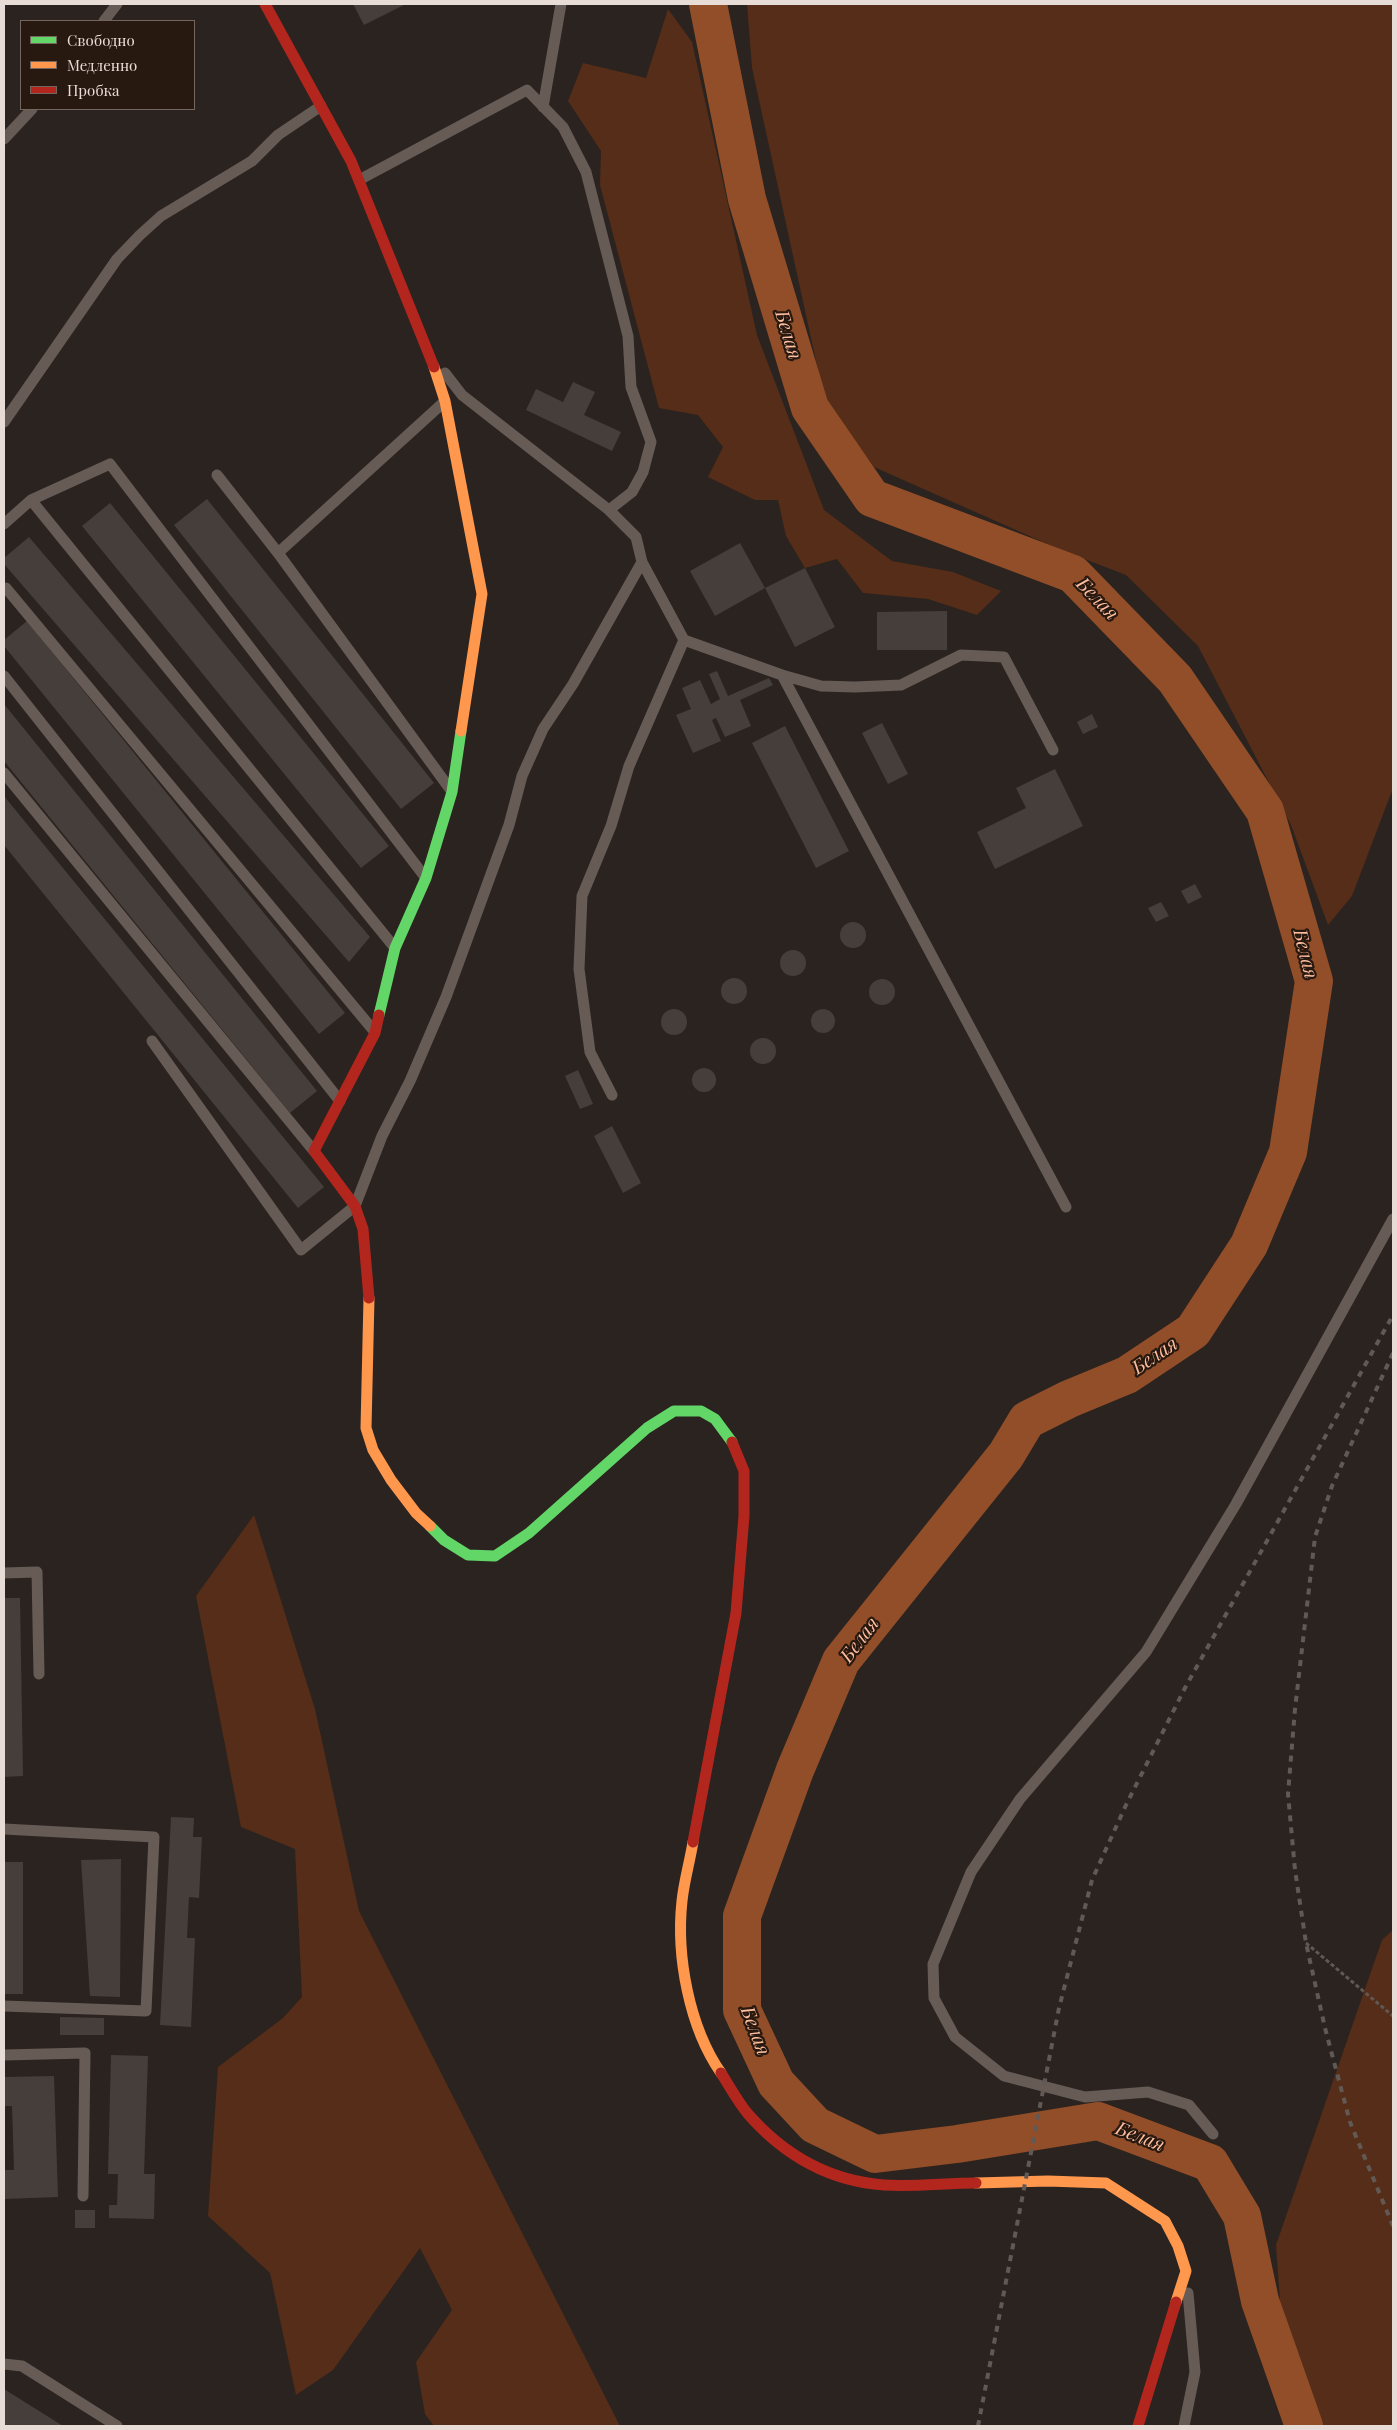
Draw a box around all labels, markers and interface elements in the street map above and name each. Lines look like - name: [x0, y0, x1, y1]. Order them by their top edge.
- legend: [20, 20, 195, 110]
- text: Свободно: [67, 30, 135, 50]
- text: Медленно: [67, 55, 137, 75]
- text: Пробка: [67, 80, 120, 100]
- water label: Белая: [770, 308, 806, 362]
- water label: Белая: [1071, 573, 1123, 625]
- water label: Белая: [1288, 927, 1322, 981]
- water label: Белая: [1128, 1332, 1182, 1380]
- water label: Белая: [836, 1613, 884, 1667]
- water label: Белая: [735, 2003, 775, 2059]
- water label: Белая: [1112, 2117, 1168, 2157]

